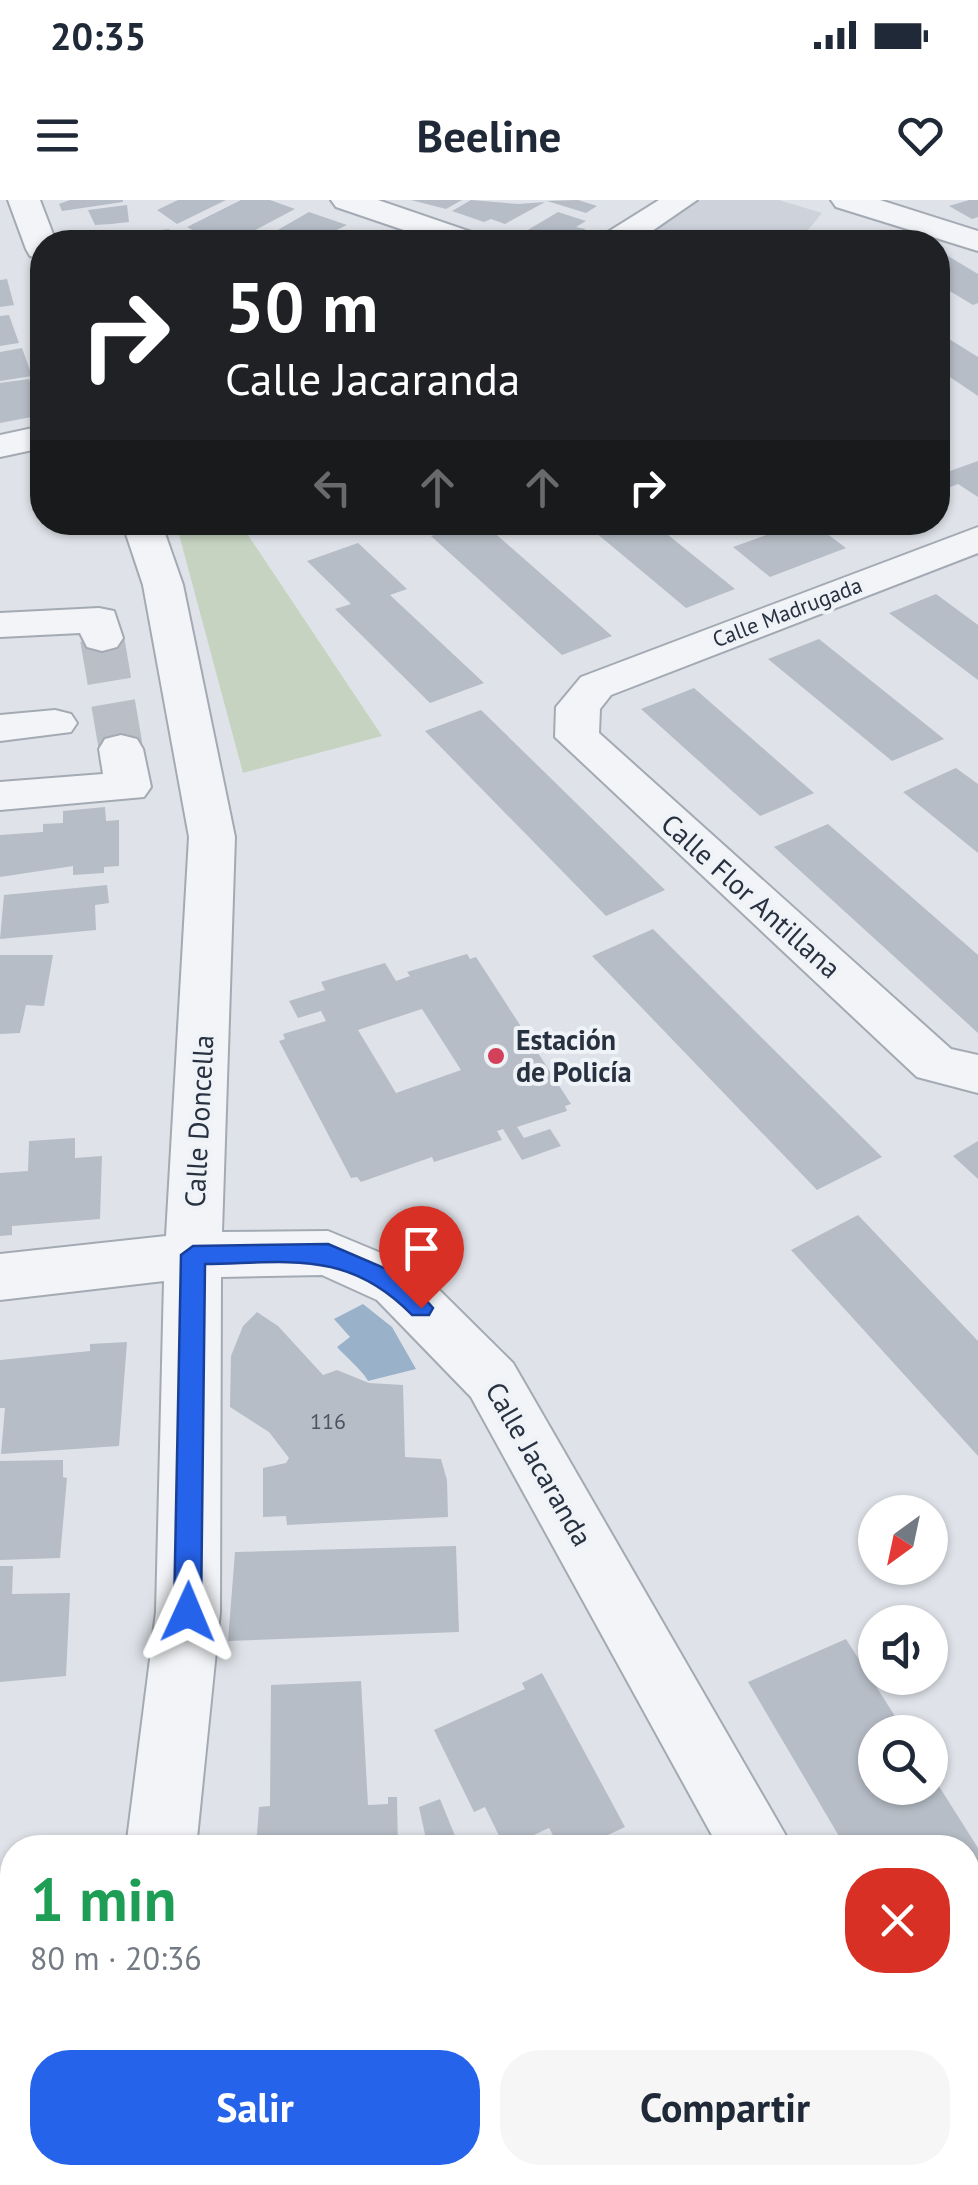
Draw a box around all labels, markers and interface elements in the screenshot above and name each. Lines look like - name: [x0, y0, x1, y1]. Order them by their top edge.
- text: 20:35: [50, 11, 146, 60]
- text: Beeline: [417, 106, 561, 164]
- icon: menu: [30, 108, 85, 163]
- icon: heart: [893, 108, 948, 163]
- text: 50 m: [225, 261, 378, 351]
- icon: right: [60, 270, 190, 400]
- text: Calle Jacaranda: [225, 349, 520, 407]
- icon: left: [305, 460, 360, 515]
- icon: ahead: [410, 460, 465, 515]
- icon: ahead: [515, 460, 570, 515]
- icon: right: [620, 460, 675, 515]
- street label: Calle Madrugada: [708, 571, 866, 653]
- street label: Calle Flor Antillana: [654, 805, 849, 986]
- place label: Estación de Policía: [516, 1021, 632, 1090]
- street label: Calle Doncella: [176, 1034, 221, 1208]
- marker: Estación de Policía: [485, 1045, 507, 1067]
- pin: [379, 1206, 464, 1309]
- icon: arrive: [394, 1221, 449, 1276]
- street label: Calle Jacaranda: [477, 1375, 601, 1553]
- house number: 116: [310, 1407, 346, 1435]
- north arrow: [858, 1495, 948, 1585]
- map controls: [858, 1495, 948, 1805]
- position arrow: [136, 1560, 240, 1664]
- button: sound: [858, 1605, 948, 1695]
- button: search: [858, 1715, 948, 1805]
- text: 1 min: [30, 1860, 176, 1938]
- button: close: [845, 1868, 950, 1973]
- text: 80 m · 20:36: [30, 1937, 202, 1979]
- button: Salir: [30, 2050, 480, 2165]
- button: Compartir: [500, 2050, 950, 2165]

